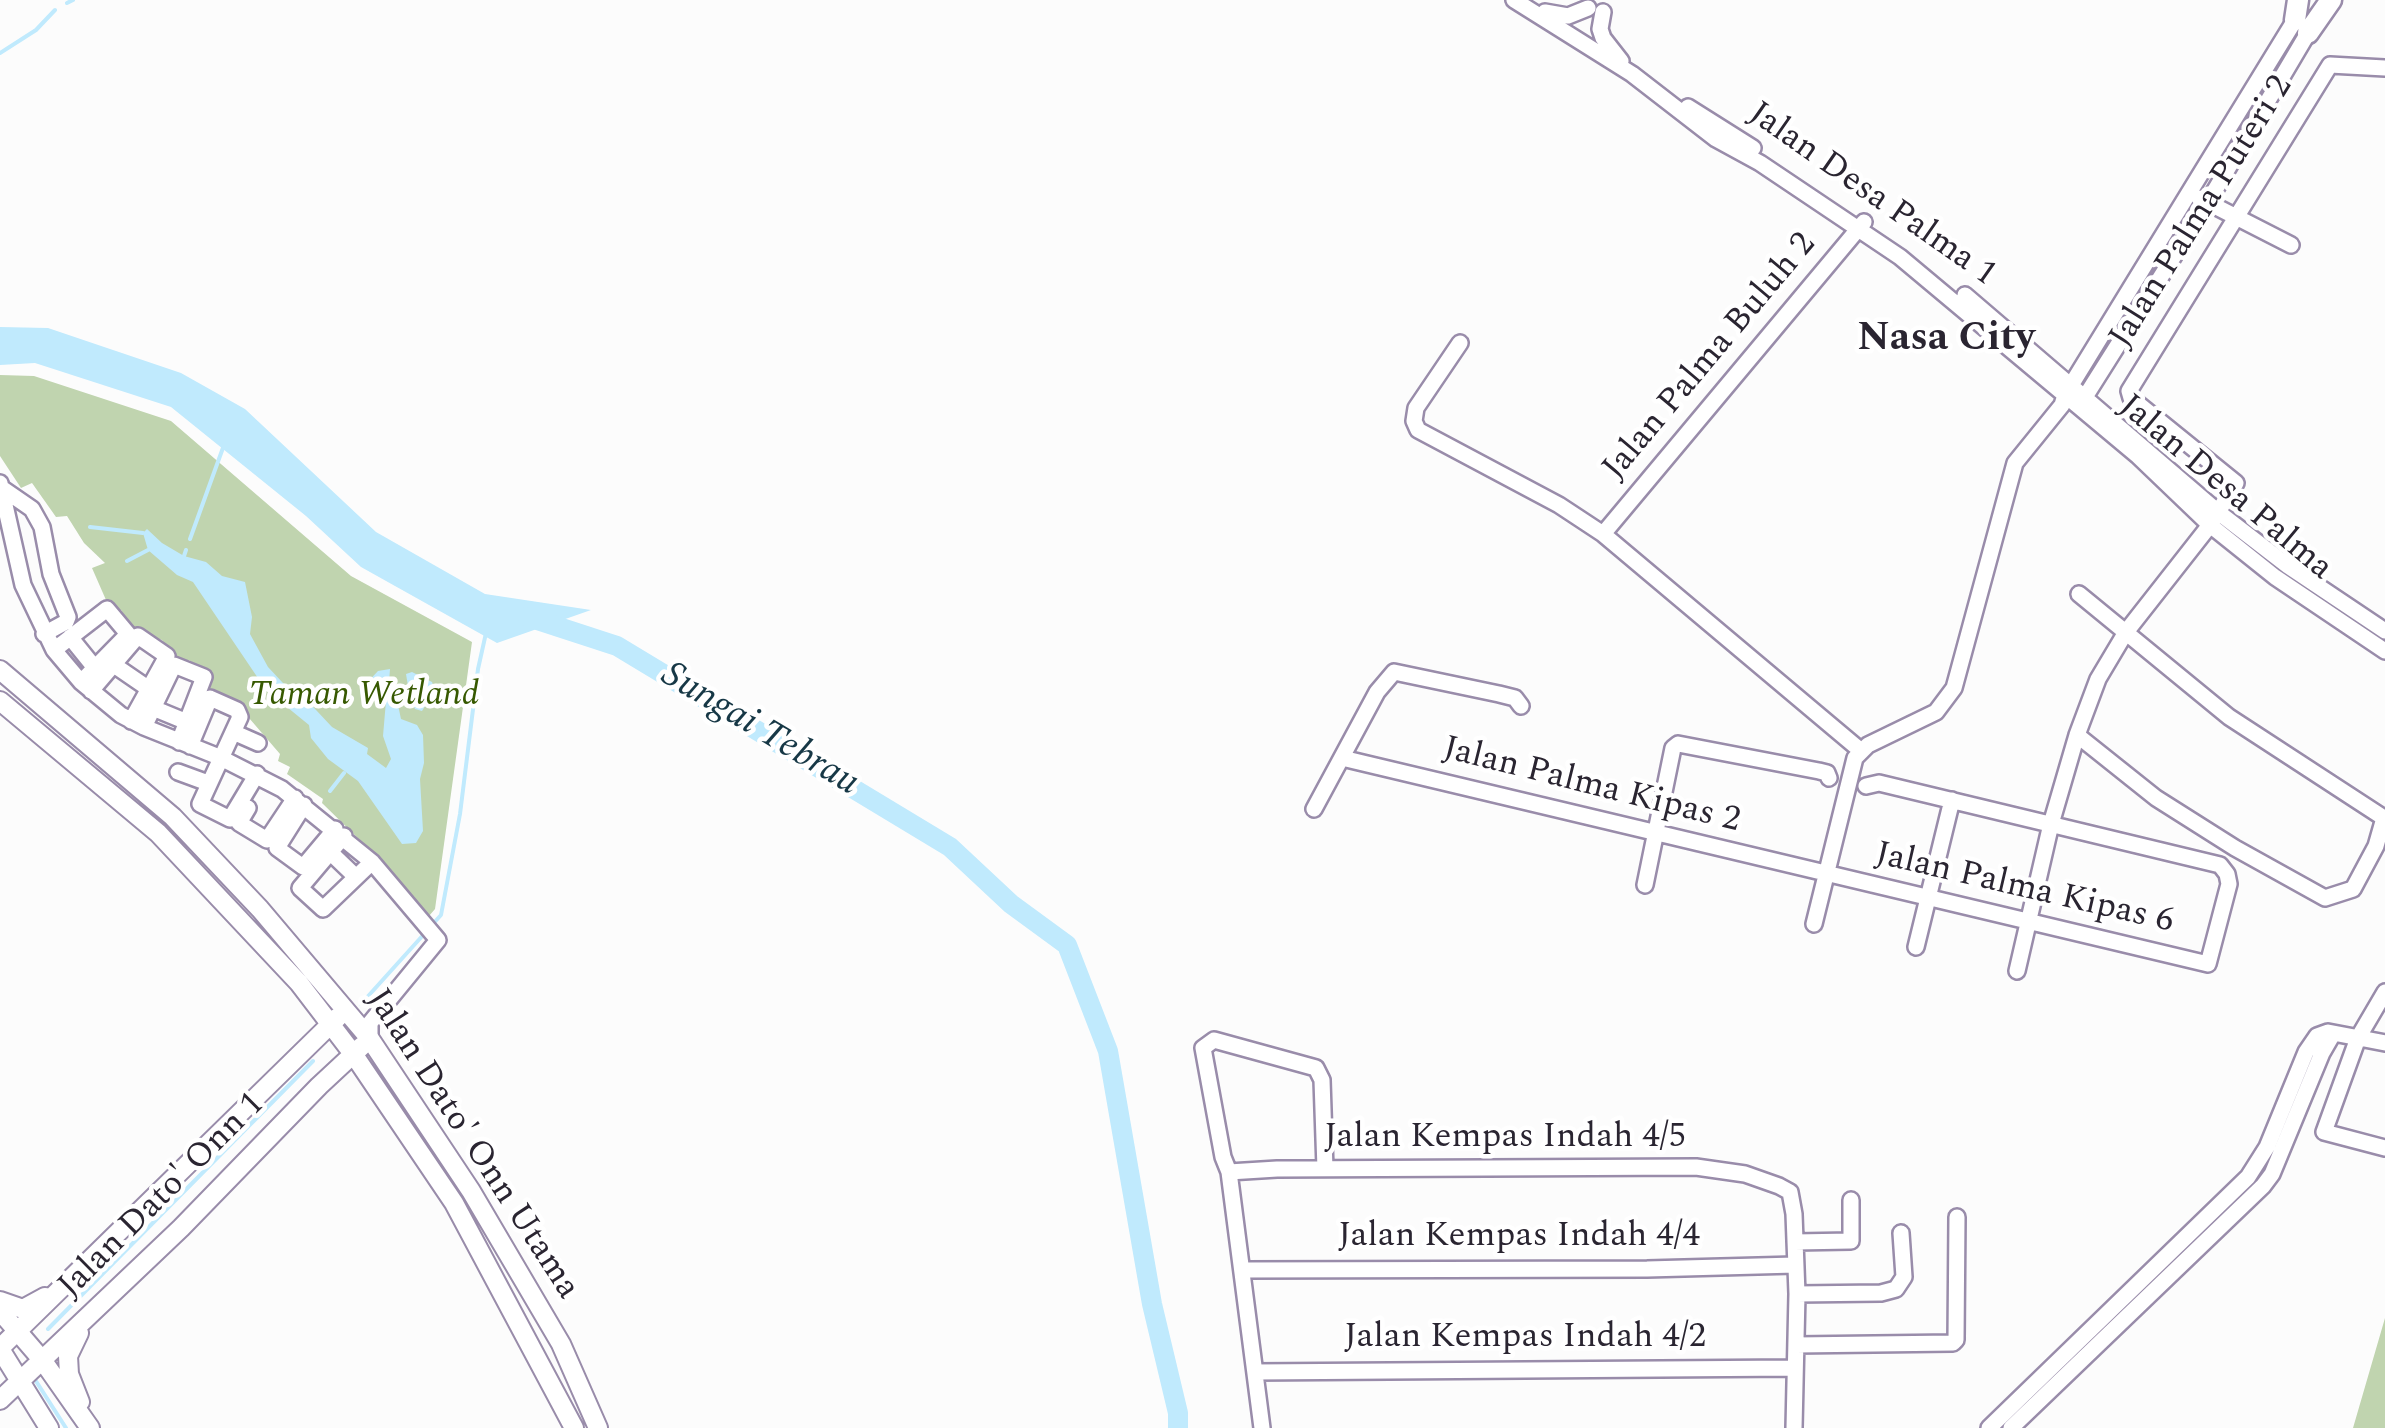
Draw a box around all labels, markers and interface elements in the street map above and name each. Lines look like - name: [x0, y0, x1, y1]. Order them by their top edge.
- street label: Jalan Palma Puteri 2: [2102, 69, 2304, 357]
- street label: Jalan Desa Palma 1: [1739, 95, 2003, 297]
- street label: Jalan Palma Buluh 2: [1595, 226, 1827, 490]
- district label: Nasa City: [1857, 317, 2035, 365]
- street label: Jalan Desa Palma: [2108, 387, 2340, 591]
- water label: Sungai Tebrau: [652, 654, 866, 808]
- park label: Taman Wetland: [249, 676, 479, 718]
- street label: Jalan Palma Kipas 2: [1438, 730, 1744, 844]
- street label: Jalan Palma Kipas 6: [1871, 835, 2177, 945]
- street label: Jalan Dato' Onn Utama: [355, 982, 587, 1308]
- street label: Jalan Dato' Onn 1: [51, 1085, 275, 1309]
- street label: Jalan Kempas Indah 4/5: [1324, 1118, 1686, 1160]
- street label: Jalan Kempas Indah 4/4: [1338, 1217, 1700, 1259]
- street label: Jalan Kempas Indah 4/2: [1344, 1318, 1706, 1360]

